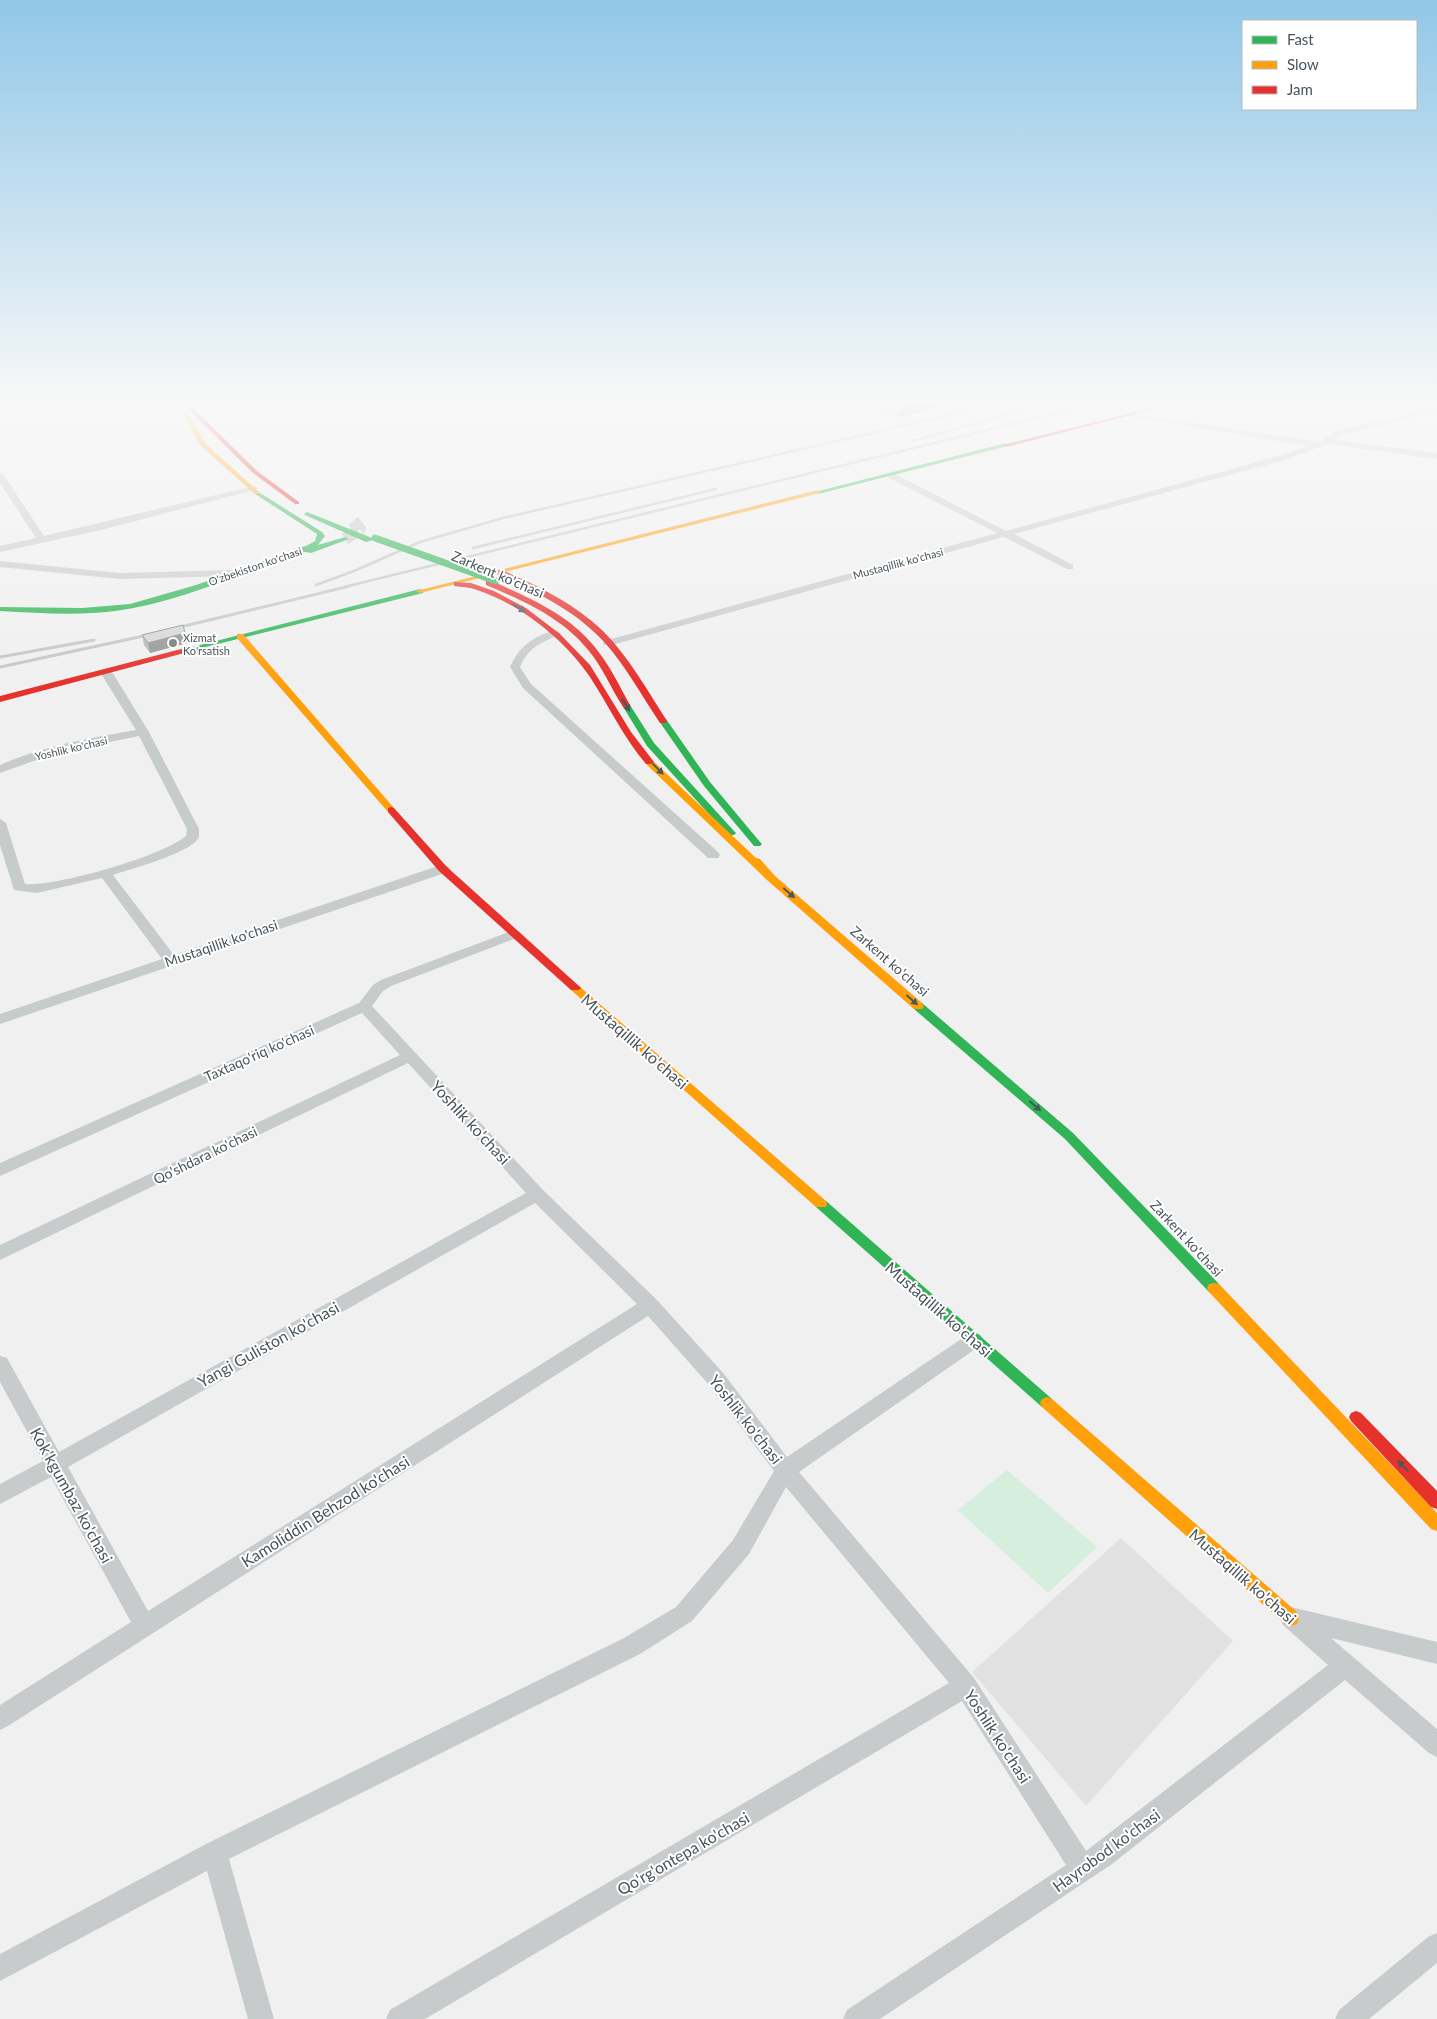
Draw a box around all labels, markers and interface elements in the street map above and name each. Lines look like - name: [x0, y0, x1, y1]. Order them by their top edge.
- legend: [1242, 20, 1417, 110]
- text: Fast: [1287, 30, 1314, 48]
- text: Slow: [1287, 55, 1319, 73]
- text: Jam: [1287, 80, 1313, 98]
- street label: O'zbekiston ko'chasi: [207, 544, 304, 588]
- street label: Mustaqillik ko'chasi: [851, 545, 945, 581]
- street label: Zarkent ko'chasi: [449, 547, 547, 601]
- one-way arrow: [513, 604, 526, 613]
- place label: Xizmat Ko'rsatish: [183, 631, 230, 657]
- marker: Xizmat Ko'rsatish: [167, 637, 179, 649]
- one-way arrow: [622, 698, 631, 711]
- street label: Yoshlik ko'chasi: [33, 733, 109, 763]
- one-way arrow: [651, 763, 663, 775]
- one-way arrow: [782, 888, 795, 899]
- street label: Mustaqillik ko'chasi: [162, 916, 280, 970]
- street label: Zarkent ko'chasi: [847, 922, 933, 1000]
- street label: Mustaqillik ko'chasi: [578, 989, 692, 1093]
- one-way arrow: [905, 994, 918, 1005]
- street label: Taxtaqo'riq ko'chasi: [201, 1021, 317, 1085]
- street label: Yoshlik ko'chasi: [427, 1076, 515, 1168]
- one-way arrow: [1028, 1100, 1040, 1112]
- street label: Qo'shdara ko'chasi: [150, 1122, 260, 1188]
- street label: Zarkent ko'chasi: [1147, 1196, 1227, 1280]
- street label: Mustaqillik ko'chasi: [882, 1257, 996, 1361]
- street label: Yangi Guliston ko'chasi: [194, 1297, 342, 1391]
- street label: Yoshlik ko'chasi: [705, 1371, 787, 1467]
- street label: Kok'kgumbaz ko'chasi: [27, 1424, 117, 1566]
- street label: Kamoliddin Behzod ko'chasi: [237, 1451, 413, 1571]
- one-way arrow: [1397, 1461, 1409, 1473]
- street label: Mustaqillik ko'chasi: [1186, 1524, 1300, 1628]
- street label: Yoshlik ko'chasi: [961, 1686, 1035, 1786]
- street label: Hayrobod ko'chasi: [1049, 1805, 1163, 1895]
- street label: Qo'rg'ontepa ko'chasi: [614, 1807, 752, 1899]

